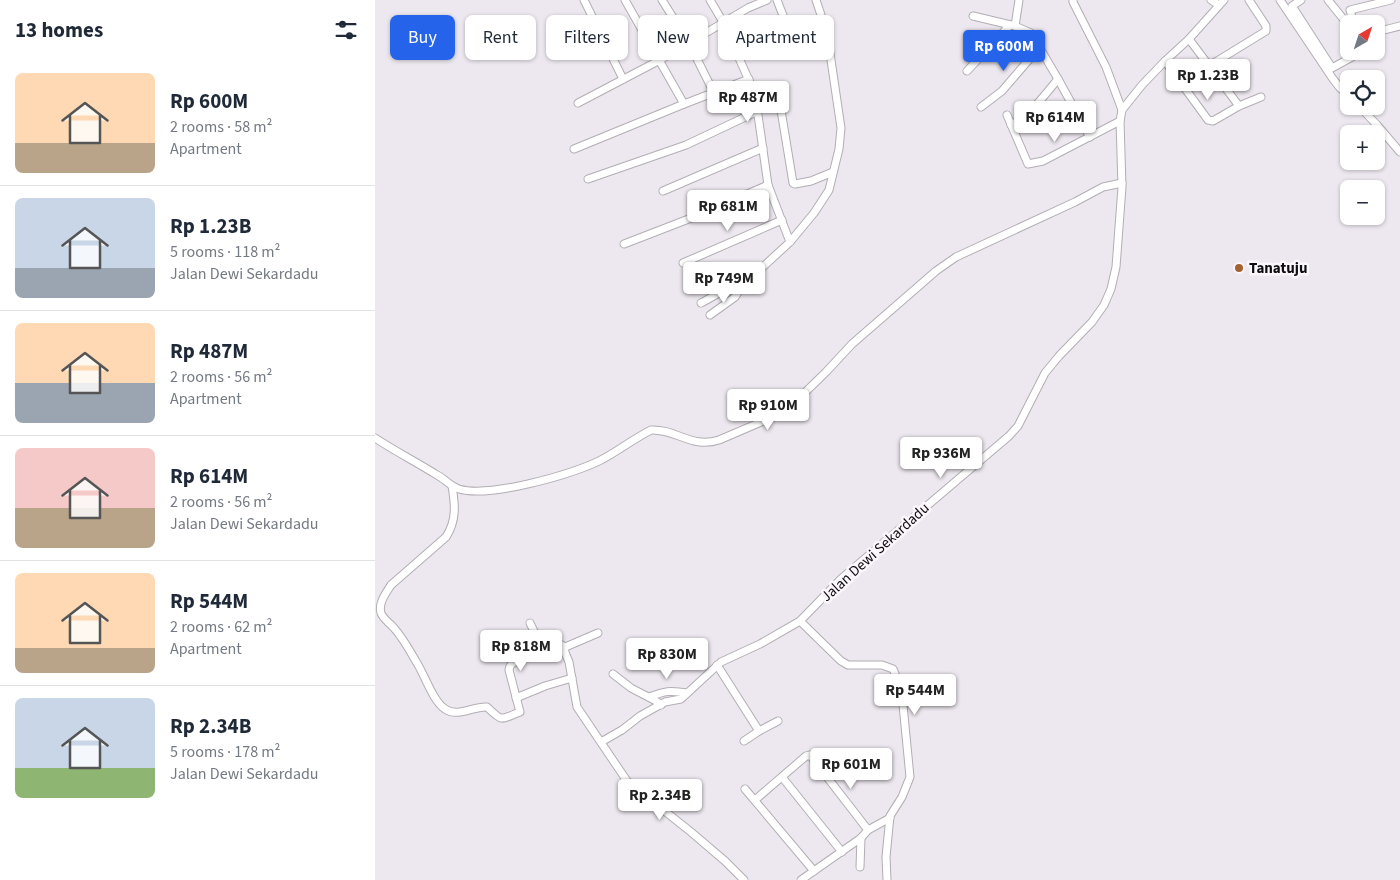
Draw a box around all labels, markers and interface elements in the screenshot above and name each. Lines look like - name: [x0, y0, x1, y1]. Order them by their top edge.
- text: 13 homes: [15, 15, 103, 45]
- chip: Buy: [390, 15, 455, 60]
- chip: Rent: [465, 15, 536, 60]
- chip: Filters: [546, 15, 628, 60]
- chip: New: [638, 15, 708, 60]
- chip: Apartment: [718, 15, 834, 60]
- north arrow: [1340, 15, 1385, 60]
- map controls: [1340, 15, 1385, 225]
- icon: filters: [332, 16, 360, 44]
- pin: Rp 600M: [958, 30, 1050, 72]
- text: Rp 600M: [974, 35, 1034, 57]
- pin: Rp 1.23B: [1156, 58, 1260, 101]
- text: Rp 1.23B: [1177, 64, 1239, 86]
- button: locate: [1340, 70, 1385, 115]
- pin: Rp 487M: [702, 80, 794, 123]
- text: Rp 600M: [170, 86, 248, 116]
- text: Rp 487M: [718, 86, 778, 108]
- icon: home: [55, 93, 115, 153]
- pin: Rp 614M: [1009, 100, 1101, 143]
- text: Rp 614M: [1025, 106, 1085, 128]
- text: 2 rooms · 58 m²: [170, 116, 272, 138]
- button: +: [1340, 125, 1385, 170]
- text: Apartment: [170, 138, 242, 160]
- button: −: [1340, 180, 1385, 225]
- pin: Rp 681M: [682, 190, 774, 232]
- text: Rp 681M: [698, 195, 758, 217]
- text: Rp 1.23B: [170, 211, 251, 241]
- icon: home: [55, 218, 115, 278]
- text: 5 rooms · 118 m²: [170, 241, 280, 263]
- place label: Tanatuju: [1249, 258, 1307, 279]
- pin: Rp 749M: [678, 262, 770, 304]
- marker: Tanatuju: [1233, 262, 1245, 274]
- text: Jalan Dewi Sekardadu: [170, 263, 319, 285]
- text: Rp 749M: [694, 267, 754, 289]
- text: Rp 487M: [170, 336, 248, 366]
- icon: home: [55, 343, 115, 403]
- text: 2 rooms · 56 m²: [170, 366, 272, 388]
- text: Apartment: [170, 388, 242, 410]
- pin: Rp 910M: [722, 388, 814, 431]
- text: Rp 910M: [738, 394, 798, 416]
- pin: Rp 936M: [895, 436, 987, 479]
- text: Rp 936M: [911, 442, 971, 464]
- text: Rp 614M: [170, 461, 248, 491]
- icon: home: [55, 468, 115, 528]
- text: 2 rooms · 56 m²: [170, 491, 272, 513]
- street label: Jalan Dewi Sekardadu: [817, 498, 934, 607]
- text: Jalan Dewi Sekardadu: [170, 513, 319, 535]
- text: Rp 544M: [170, 586, 248, 616]
- icon: home: [55, 593, 115, 653]
- text: 2 rooms · 62 m²: [170, 616, 272, 638]
- pin: Rp 818M: [475, 630, 567, 672]
- text: Rp 818M: [491, 635, 551, 657]
- text: Apartment: [170, 638, 242, 660]
- pin: Rp 830M: [621, 638, 713, 680]
- text: Rp 830M: [637, 643, 697, 665]
- pin: Rp 544M: [869, 674, 961, 716]
- text: Rp 544M: [885, 679, 945, 701]
- text: Rp 2.34B: [170, 711, 251, 741]
- icon: home: [55, 718, 115, 778]
- text: 5 rooms · 178 m²: [170, 741, 280, 763]
- pin: Rp 601M: [805, 748, 897, 790]
- text: Rp 601M: [821, 753, 881, 775]
- text: Jalan Dewi Sekardadu: [170, 763, 319, 785]
- pin: Rp 2.34B: [608, 778, 712, 821]
- text: Rp 2.34B: [629, 784, 691, 806]

